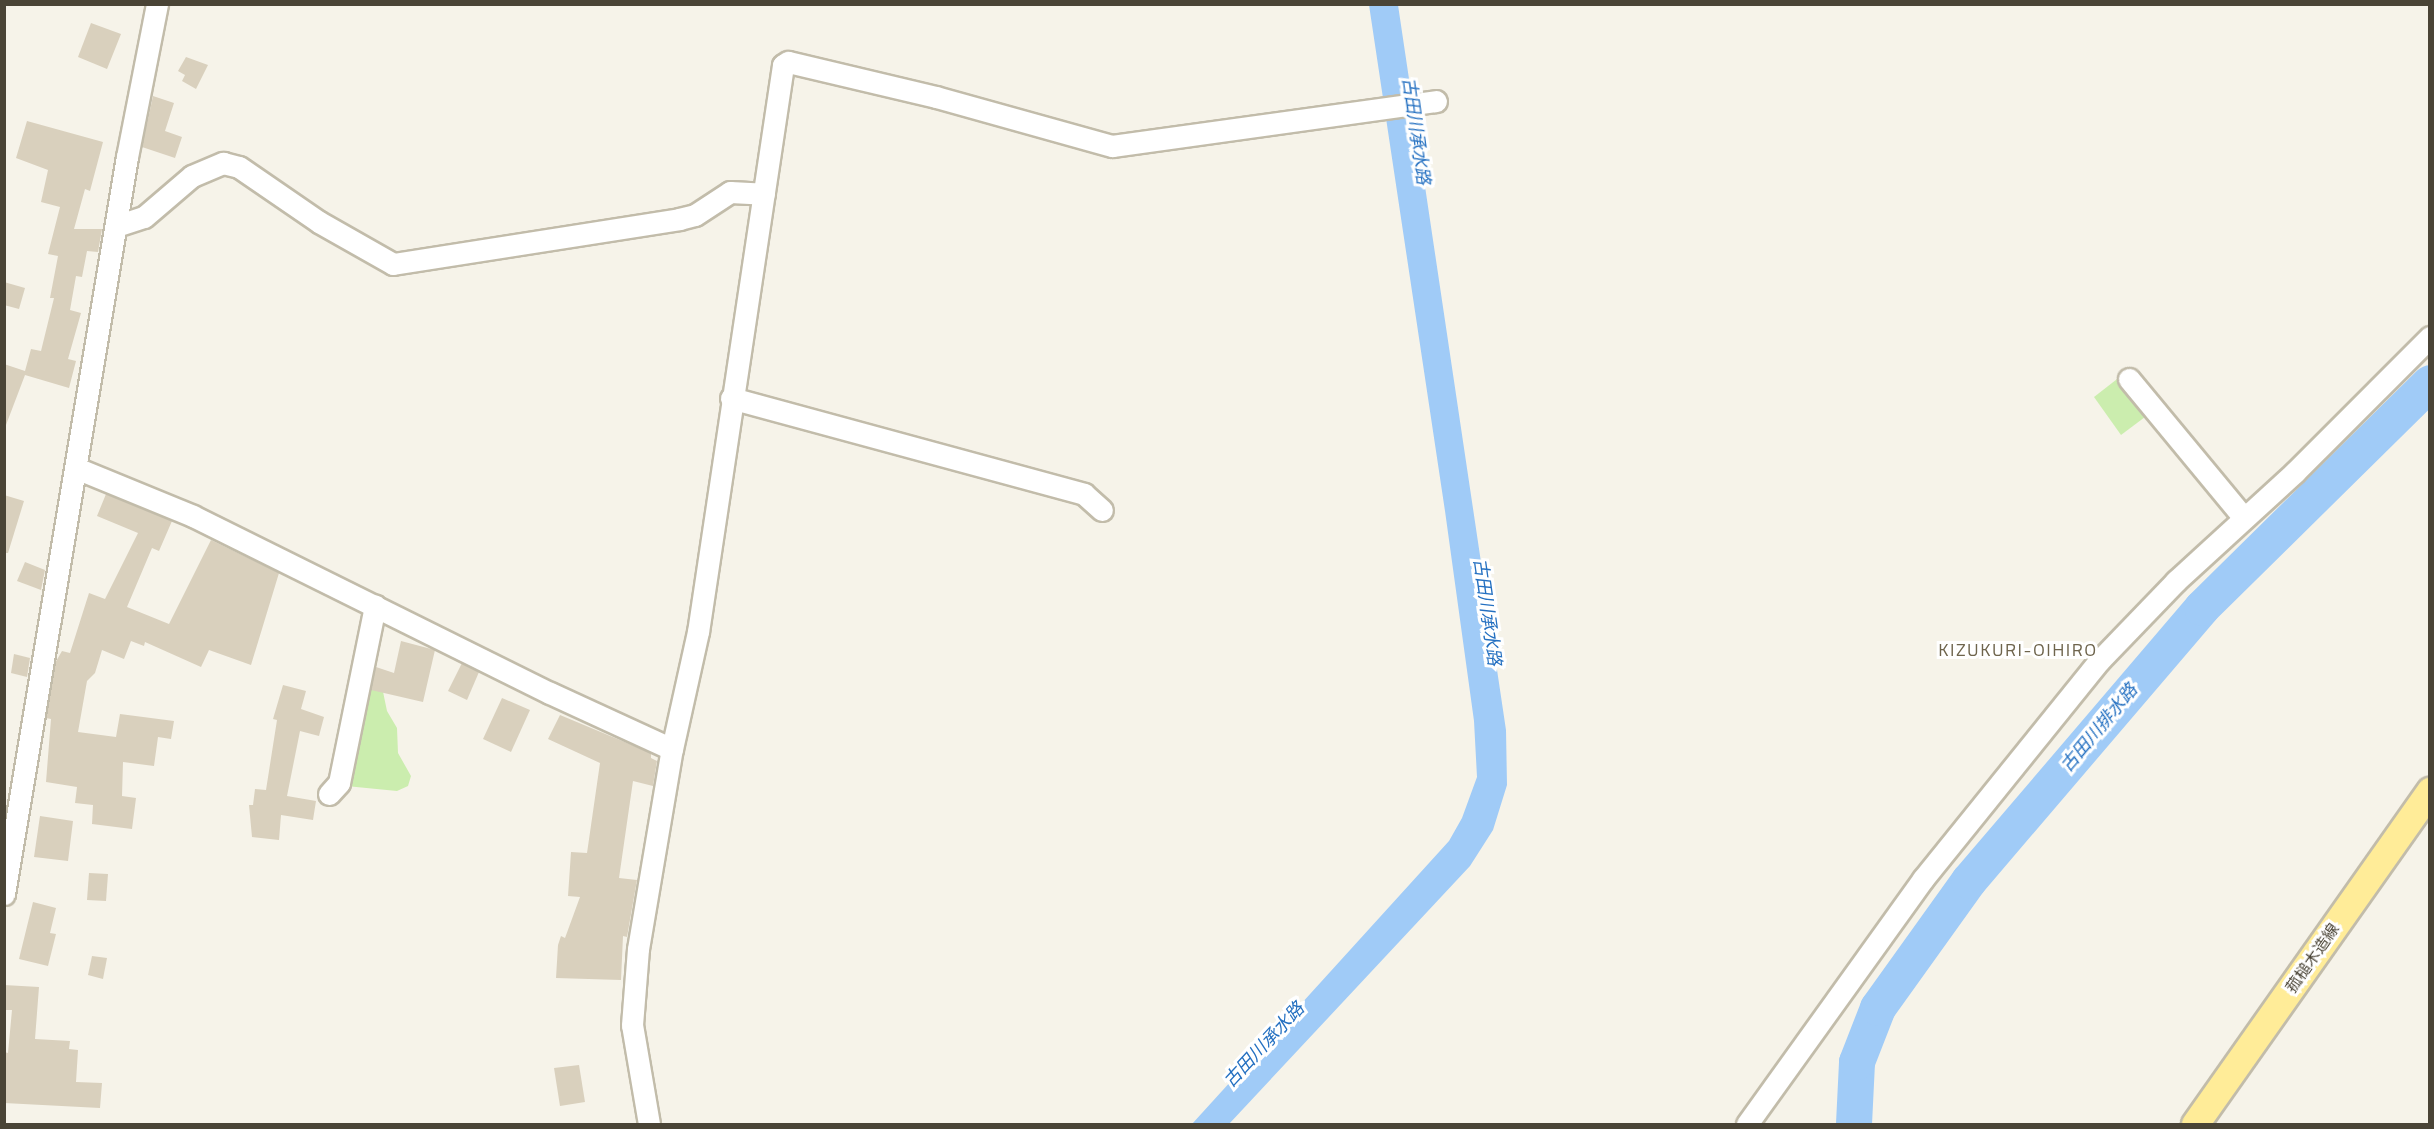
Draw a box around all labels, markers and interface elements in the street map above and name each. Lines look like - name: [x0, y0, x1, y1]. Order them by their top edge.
- water label: 古田川承水路: [1398, 76, 1434, 186]
- water label: 古田川承水路: [1469, 557, 1505, 667]
- district label: KIZUKURI-OIHIRO: [1938, 639, 2098, 661]
- water label: 古田川排水路: [2056, 680, 2142, 776]
- street label: 菰槌木造線: [2281, 920, 2343, 996]
- water label: 古田川承水路: [1219, 998, 1309, 1092]

